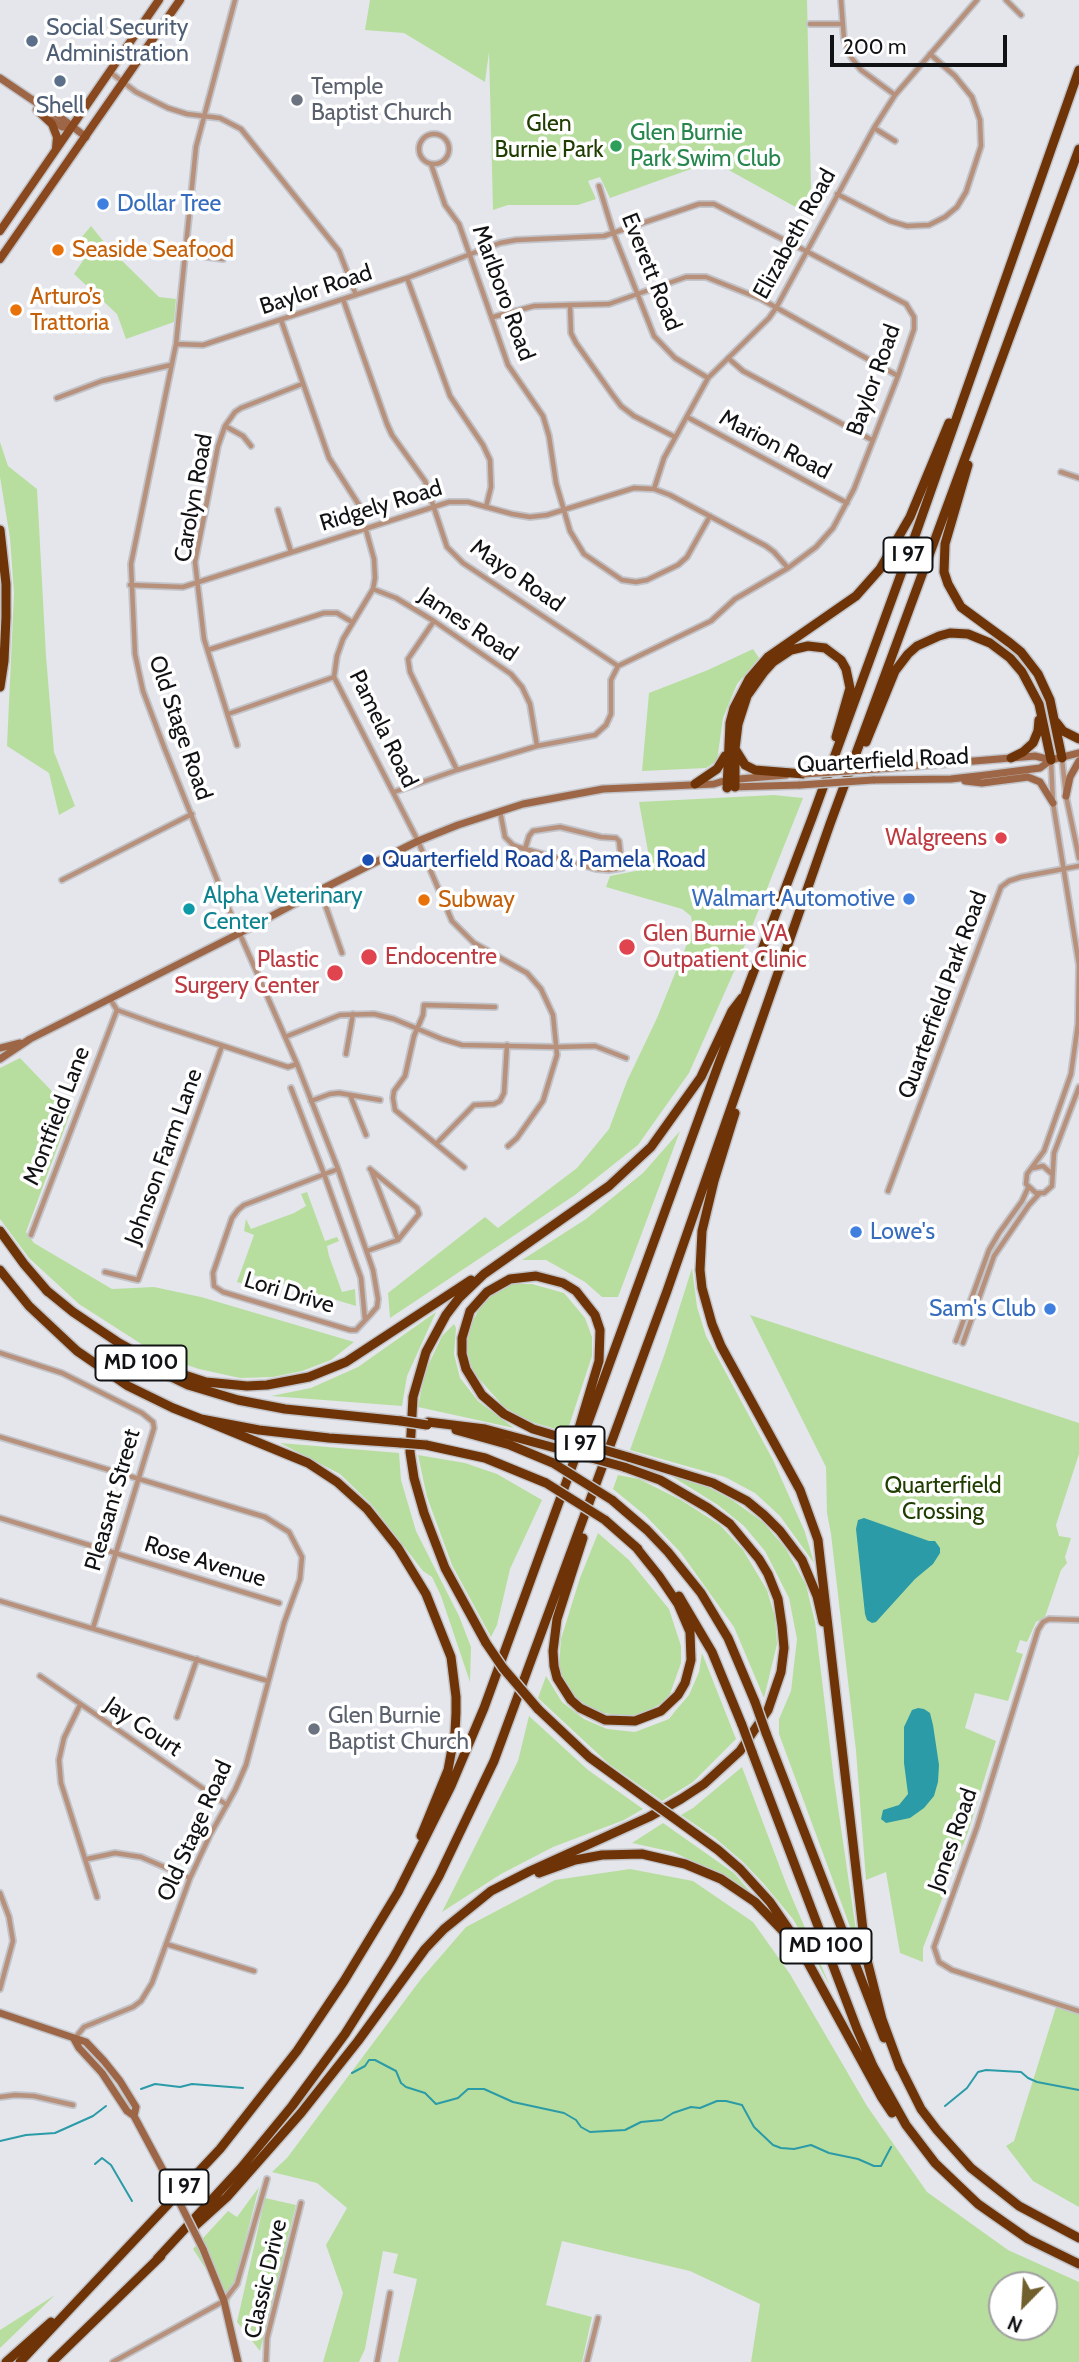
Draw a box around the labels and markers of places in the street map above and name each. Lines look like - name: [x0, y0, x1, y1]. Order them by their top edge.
- place label: Social Security Administration: [46, 14, 189, 68]
- marker: Social Security Administration: [24, 33, 40, 49]
- marker: Shell: [52, 73, 68, 89]
- place label: Temple Baptist Church: [311, 73, 452, 127]
- place label: Shell: [36, 92, 84, 120]
- marker: Temple Baptist Church: [289, 92, 305, 108]
- place label: Glen Burnie Park Swim Club: [630, 119, 781, 173]
- marker: Glen Burnie Park Swim Club: [608, 138, 624, 154]
- place label: Dollar Tree: [117, 190, 221, 218]
- marker: Dollar Tree: [95, 196, 111, 212]
- place label: Seaside Seafood: [72, 236, 234, 264]
- marker: Seaside Seafood: [50, 242, 66, 258]
- place label: Arturo’s Trattoria: [30, 283, 109, 337]
- marker: Arturo’s Trattoria: [8, 302, 24, 318]
- place label: Walgreens: [885, 824, 987, 852]
- marker: Walgreens: [993, 830, 1009, 846]
- place label: Quarterfield Road & Pamela Road: [382, 846, 706, 874]
- marker: Quarterfield Road & Pamela Road: [360, 852, 376, 868]
- place label: Alpha Veterinary Center: [203, 882, 363, 936]
- place label: Walmart Automotive: [692, 885, 895, 913]
- place label: Subway: [438, 886, 515, 914]
- marker: Walmart Automotive: [901, 891, 917, 907]
- marker: Subway: [416, 892, 432, 908]
- marker: Alpha Veterinary Center: [181, 901, 197, 917]
- place label: Glen Burnie VA Outpatient Clinic: [643, 920, 807, 974]
- marker: Glen Burnie VA Outpatient Clinic: [617, 937, 637, 957]
- place label: Endocentre: [385, 943, 497, 971]
- place label: Plastic Surgery Center: [174, 946, 319, 1000]
- marker: Endocentre: [359, 947, 379, 967]
- marker: Plastic Surgery Center: [325, 963, 345, 983]
- place label: Lowe's: [870, 1218, 935, 1246]
- marker: Lowe's: [848, 1224, 864, 1240]
- place label: Sam's Club: [929, 1295, 1036, 1323]
- marker: Sam's Club: [1042, 1301, 1058, 1317]
- place label: Glen Burnie Baptist Church: [328, 1702, 469, 1756]
- marker: Glen Burnie Baptist Church: [306, 1721, 322, 1737]

